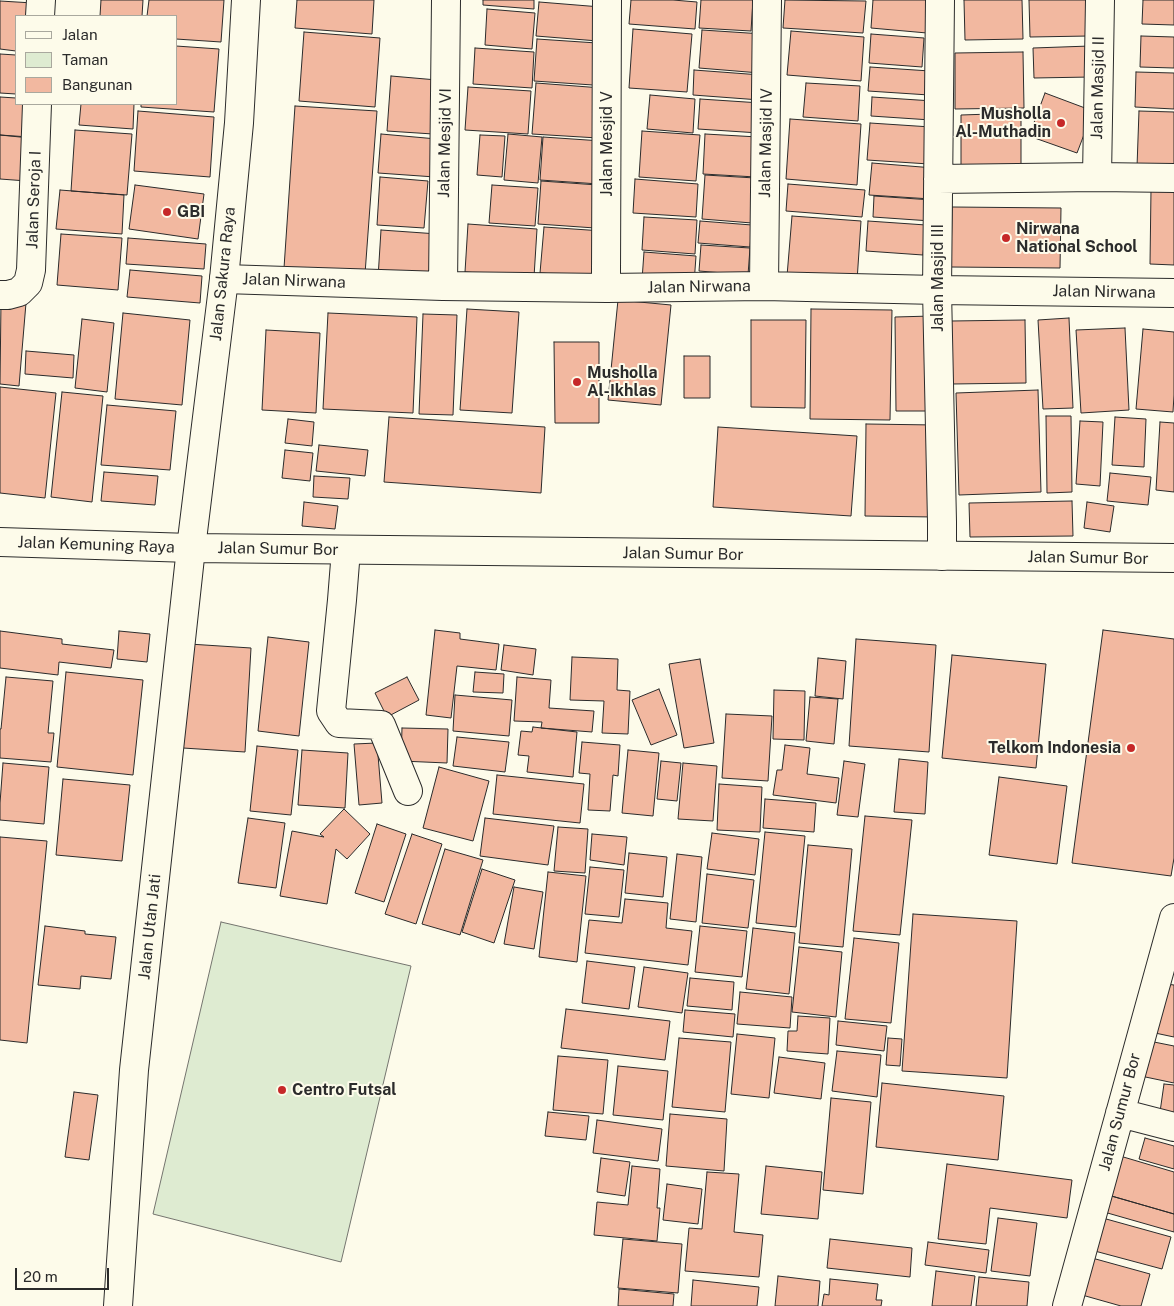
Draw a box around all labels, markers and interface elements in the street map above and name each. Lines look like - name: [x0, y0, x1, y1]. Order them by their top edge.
- legend: [15, 15, 178, 105]
- text: Jalan: [62, 26, 98, 43]
- street label: Jalan Masjid II: [1087, 36, 1109, 140]
- text: Taman: [62, 51, 108, 68]
- text: Bangunan: [62, 76, 133, 93]
- street label: Jalan Mesjid VI: [434, 88, 456, 198]
- street label: Jalan Masjid IV: [755, 88, 777, 198]
- street label: Jalan Mesjid V: [597, 91, 617, 197]
- place label: Musholla Al-Muthadin: [955, 104, 1051, 142]
- marker: Musholla Al-Muthadin: [1055, 117, 1067, 129]
- street label: Jalan Seroja I: [23, 151, 45, 249]
- place label: GBI: [177, 202, 205, 222]
- marker: GBI: [161, 206, 173, 218]
- street label: Jalan Sakura Raya: [206, 206, 240, 342]
- place label: Nirwana National School: [1016, 219, 1138, 257]
- street label: Jalan Masjid III: [928, 224, 948, 332]
- marker: Nirwana National School: [1000, 232, 1012, 244]
- street label: Jalan Nirwana: [242, 270, 346, 292]
- street label: Jalan Nirwana: [647, 276, 751, 298]
- street label: Jalan Nirwana: [1052, 281, 1156, 303]
- place label: Musholla Al-Ikhlas: [587, 363, 658, 401]
- marker: Musholla Al-Ikhlas: [571, 376, 583, 388]
- street label: Jalan Kemuning Raya: [17, 533, 175, 557]
- street label: Jalan Sumur Bor: [217, 538, 339, 560]
- street label: Jalan Sumur Bor: [622, 543, 744, 565]
- street label: Jalan Sumur Bor: [1027, 547, 1149, 569]
- place label: Telkom Indonesia: [988, 738, 1121, 758]
- marker: Telkom Indonesia: [1125, 742, 1137, 754]
- street label: Jalan Utan Jati: [135, 873, 165, 981]
- street label: Jalan Sumur Bor: [1095, 1051, 1145, 1173]
- place label: Centro Futsal: [292, 1080, 397, 1100]
- marker: Centro Futsal: [276, 1084, 288, 1096]
- scale bar: [18, 1258, 111, 1290]
- text: 20 m: [23, 1268, 58, 1285]

